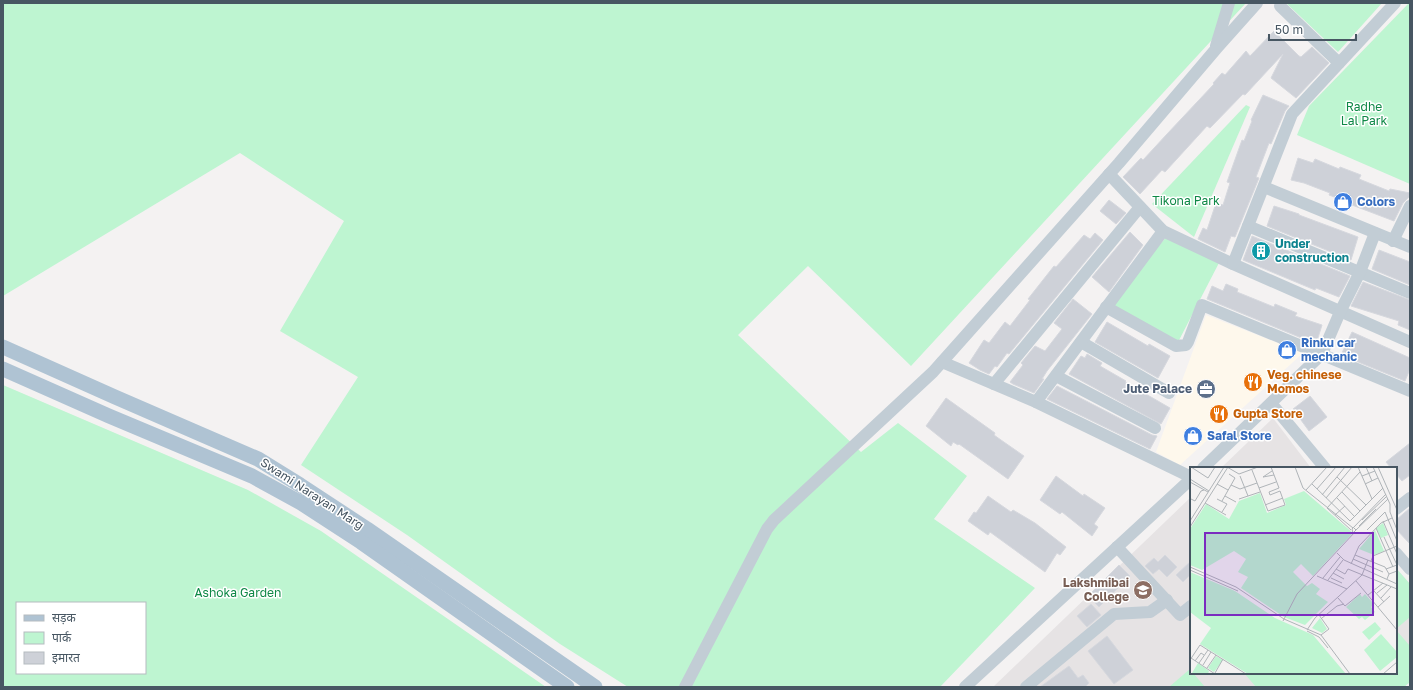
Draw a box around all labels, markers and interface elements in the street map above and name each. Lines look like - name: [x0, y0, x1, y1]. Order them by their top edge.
- scale bar: [1269, 16, 1356, 42]
- text: 50 m: [1275, 22, 1303, 37]
- park label: Radhe Lal Park: [1341, 99, 1387, 128]
- shop icon: Colors: [1332, 191, 1354, 213]
- park label: Tikona Park: [1152, 193, 1220, 208]
- place label: Colors: [1357, 194, 1396, 209]
- place label: Under construction: [1275, 236, 1349, 265]
- building icon: Under construction: [1250, 240, 1272, 262]
- place label: Rinku car mechanic: [1301, 335, 1357, 364]
- shop icon: Rinku car mechanic: [1276, 339, 1298, 361]
- place label: Veg. chinese Momos: [1267, 367, 1342, 396]
- restaurant icon: Veg. chinese Momos: [1242, 371, 1264, 393]
- office icon: Jute Palace: [1195, 378, 1217, 400]
- place label: Jute Palace: [1123, 381, 1192, 396]
- restaurant icon: Gupta Store: [1208, 403, 1230, 425]
- place label: Gupta Store: [1233, 406, 1303, 421]
- shop icon: Safal Store: [1182, 425, 1204, 447]
- place label: Safal Store: [1207, 428, 1272, 443]
- street label: Swami Narayan Marg: [258, 455, 367, 533]
- inset map: [1190, 467, 1397, 674]
- place label: Lakshmibai College: [1063, 575, 1129, 604]
- school or university icon: Lakshmibai College: [1132, 579, 1154, 601]
- park label: Ashoka Garden: [195, 585, 281, 600]
- legend: [16, 602, 146, 674]
- text: सड़क: [52, 610, 77, 625]
- text: पार्क: [52, 630, 72, 645]
- text: इमारत: [52, 650, 81, 665]

